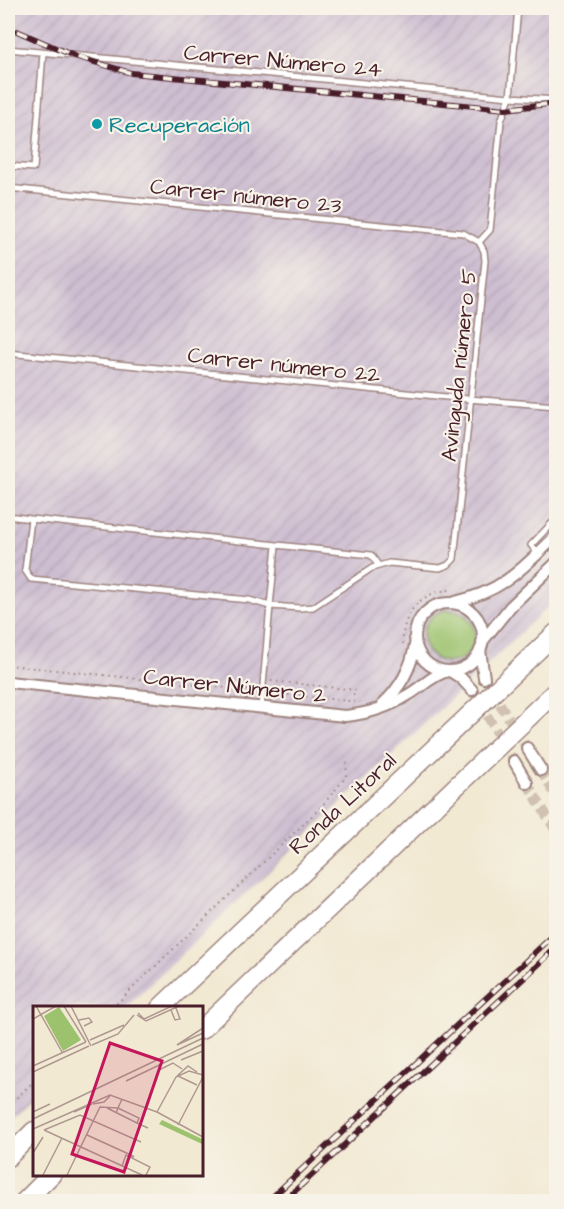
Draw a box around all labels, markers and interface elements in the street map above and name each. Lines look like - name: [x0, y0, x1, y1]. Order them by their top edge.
- street label: Carrer Número 24: [183, 37, 383, 86]
- place label: Recuperación: [109, 110, 250, 141]
- marker: Recuperación: [90, 117, 104, 131]
- street label: Carrer número 23: [149, 171, 343, 222]
- street label: Avinguda número 5: [434, 267, 486, 463]
- street label: Carrer número 22: [186, 340, 382, 391]
- street label: Carrer Número 2: [142, 661, 328, 712]
- street label: Ronda Litoral: [282, 746, 404, 862]
- inset map: [33, 1006, 202, 1176]

